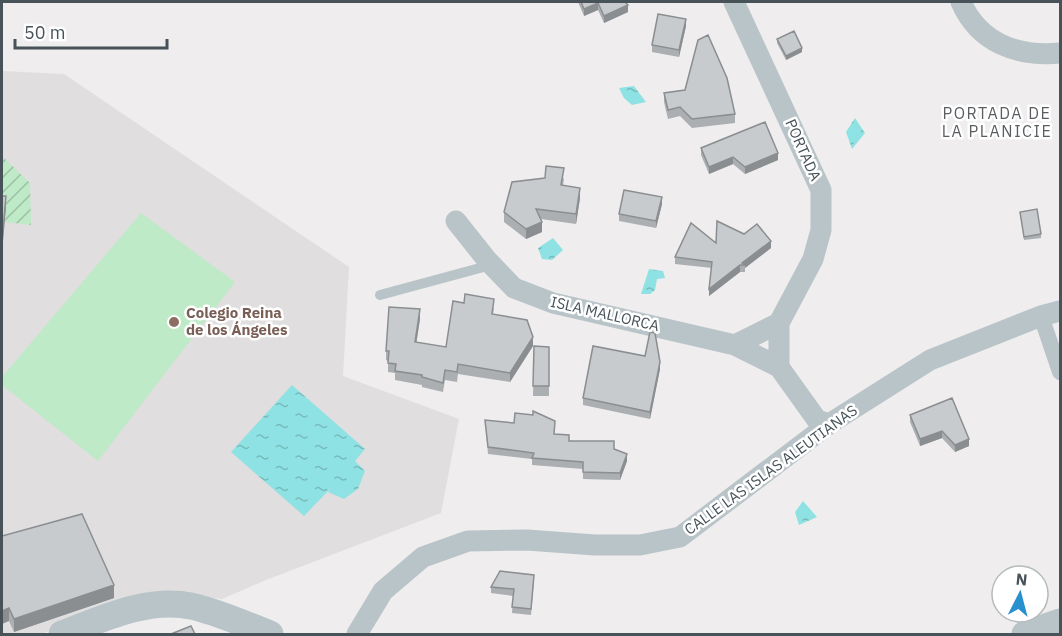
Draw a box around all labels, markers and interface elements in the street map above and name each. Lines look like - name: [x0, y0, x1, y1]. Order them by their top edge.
- scale bar: [15, 12, 166, 50]
- text: 50 m: [24, 21, 66, 44]
- district label: PORTADA DE LA PLANICIE: [942, 103, 1052, 141]
- street label: PORTADA: [781, 116, 826, 184]
- street label: ISLA MALLORCA: [549, 292, 662, 335]
- place label: Colegio Reina de los Ángeles: [186, 303, 288, 339]
- marker: Colegio Reina de los Ángeles: [167, 315, 181, 329]
- street label: CALLE LAS ISLAS ALEUTIANAS: [680, 400, 861, 539]
- north arrow: [990, 564, 1050, 624]
- text: N: [1015, 569, 1028, 590]

